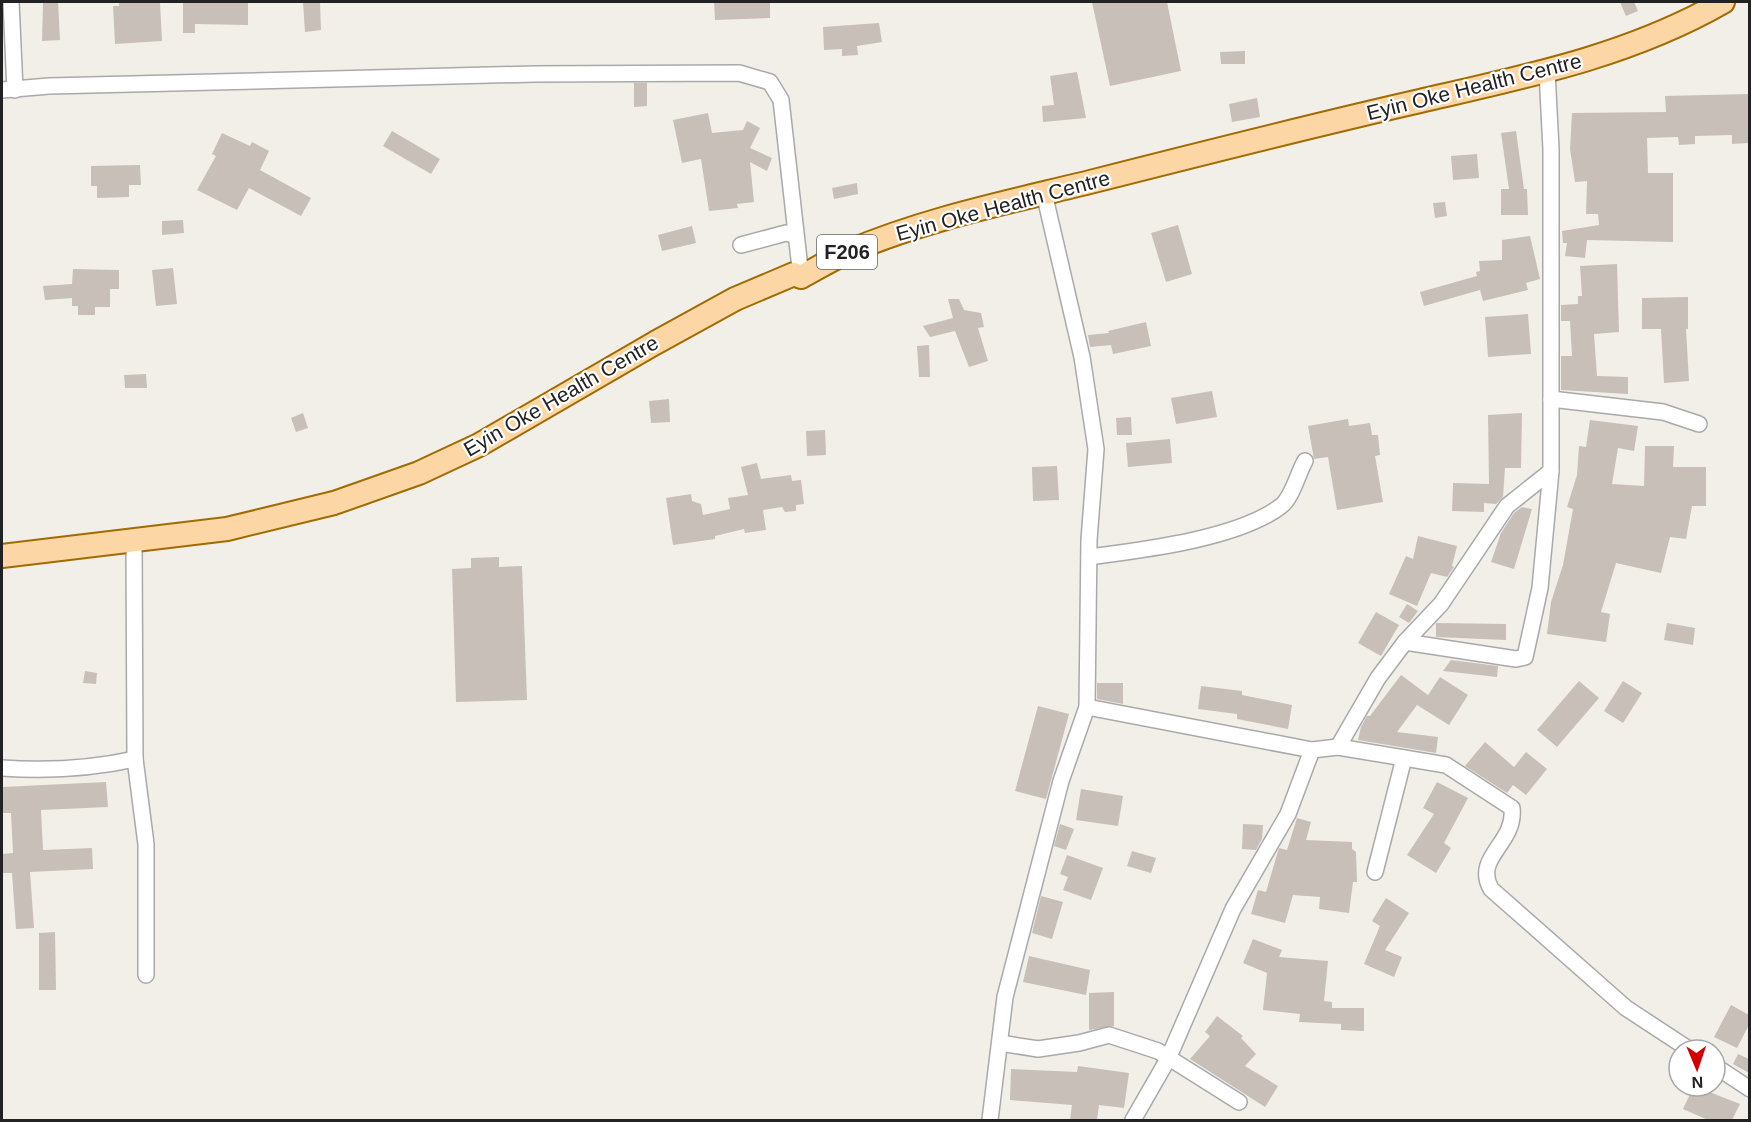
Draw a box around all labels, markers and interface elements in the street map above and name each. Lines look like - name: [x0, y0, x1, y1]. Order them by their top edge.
- street label: Eyin Oke Health Centre: [1364, 49, 1584, 124]
- street label: Eyin Oke Health Centre: [893, 166, 1112, 245]
- road number: F206: [817, 235, 877, 269]
- street label: Eyin Oke Health Centre: [459, 330, 662, 461]
- north arrow: [1667, 1038, 1727, 1098]
- text: N: [1691, 1074, 1704, 1091]

